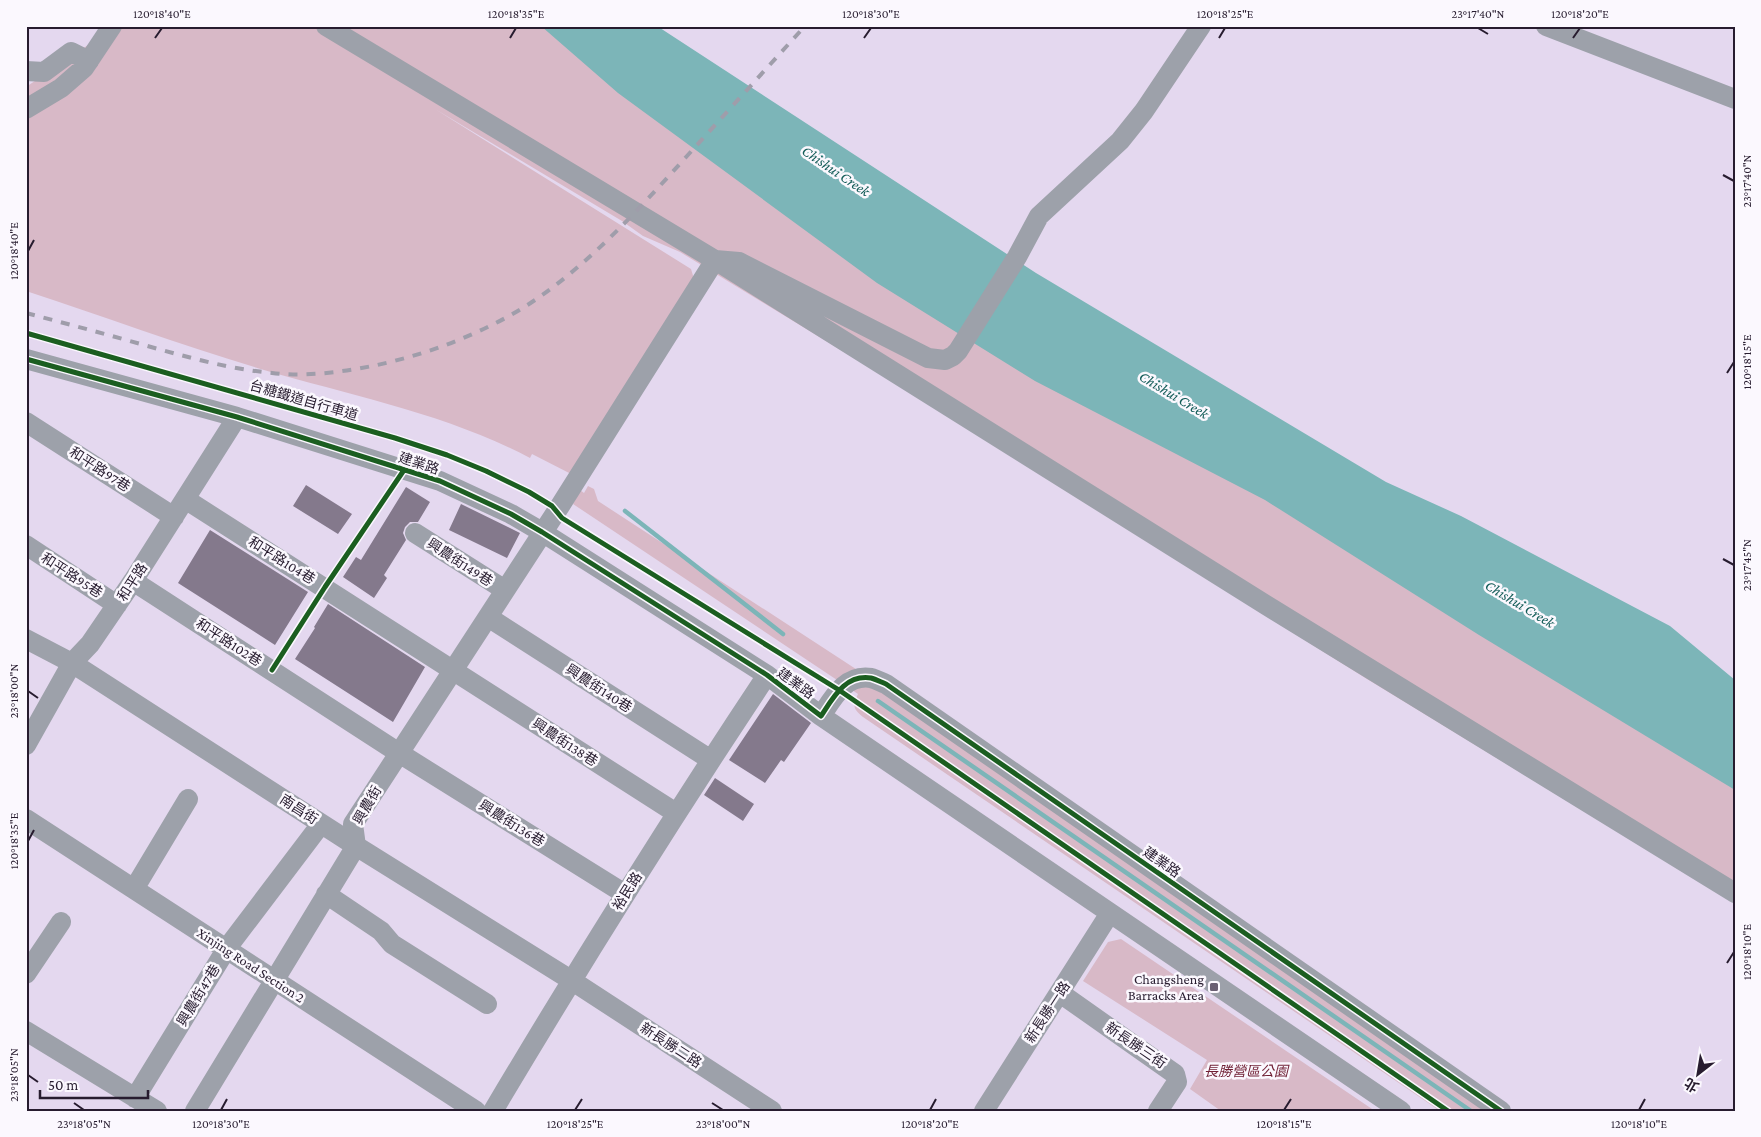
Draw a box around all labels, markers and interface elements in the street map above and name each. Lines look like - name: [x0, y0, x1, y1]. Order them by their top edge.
- text: 120°18'40"E: [133, 7, 191, 21]
- text: 120°18'35"E: [488, 7, 545, 21]
- text: 120°18'30"E: [842, 7, 900, 21]
- text: 120°18'25"E: [1197, 7, 1254, 21]
- text: 23°17'40"N: [1452, 7, 1505, 21]
- text: 120°18'20"E: [1551, 7, 1609, 21]
- water label: Chishui Creek: [799, 143, 874, 200]
- text: 23°17'40"N: [1740, 154, 1754, 207]
- text: 120°18'40"E: [7, 222, 21, 280]
- text: 120°18'15"E: [1740, 334, 1754, 390]
- water label: Chishui Creek: [1136, 368, 1213, 423]
- street label: 台糖鐵道自行車道: [248, 377, 360, 423]
- street label: 和平路97巷: [67, 443, 133, 495]
- street label: 建業路: [397, 449, 441, 477]
- street label: 和平路104巷: [246, 533, 318, 587]
- street label: 興農街149巷: [424, 535, 496, 589]
- text: 23°17'45"N: [1740, 539, 1754, 591]
- street label: 和平路95巷: [38, 549, 106, 601]
- street label: 和平路: [114, 560, 150, 604]
- water label: Chishui Creek: [1482, 577, 1559, 632]
- street label: 和平路102巷: [193, 615, 265, 669]
- street label: 興農街140巷: [563, 661, 635, 715]
- text: 23°18'00"N: [7, 664, 21, 718]
- street label: 建業路: [774, 664, 818, 702]
- street label: 興農街138巷: [529, 715, 601, 769]
- street label: 興農街: [350, 783, 384, 827]
- street label: 南昌街: [277, 791, 321, 827]
- street label: 興農街136巷: [476, 797, 548, 849]
- text: 120°18'35"E: [7, 812, 21, 869]
- street label: 建業路: [1140, 843, 1184, 881]
- street label: 裕民路: [609, 869, 645, 913]
- text: 120°18'10"E: [1740, 923, 1754, 980]
- street label: Xinjing Road Section 2: [194, 924, 308, 1007]
- street label: 興農街47巷: [173, 961, 223, 1029]
- place label: Changsheng Barracks Area: [1128, 971, 1205, 1003]
- street label: 新長勝一路: [1021, 978, 1073, 1046]
- marker: Changsheng Barracks Area: [1208, 981, 1220, 993]
- street label: 新長勝二路: [637, 1019, 705, 1071]
- street label: 新長勝三街: [1103, 1019, 1169, 1071]
- text: 23°18'05"N: [7, 1048, 21, 1102]
- north arrow: [1674, 1050, 1724, 1100]
- park label: 長勝營區公園: [1204, 1063, 1290, 1079]
- scale bar: [40, 1067, 148, 1099]
- text: 北: [1681, 1075, 1701, 1096]
- text: 50 m: [48, 1077, 78, 1093]
- text: 23°18'05"N: [57, 1117, 111, 1131]
- text: 120°18'30"E: [192, 1117, 250, 1131]
- text: 120°18'25"E: [547, 1117, 604, 1131]
- text: 23°18'00"N: [696, 1117, 750, 1131]
- text: 120°18'20"E: [901, 1117, 959, 1131]
- text: 120°18'15"E: [1256, 1117, 1312, 1131]
- text: 120°18'10"E: [1611, 1117, 1668, 1131]

